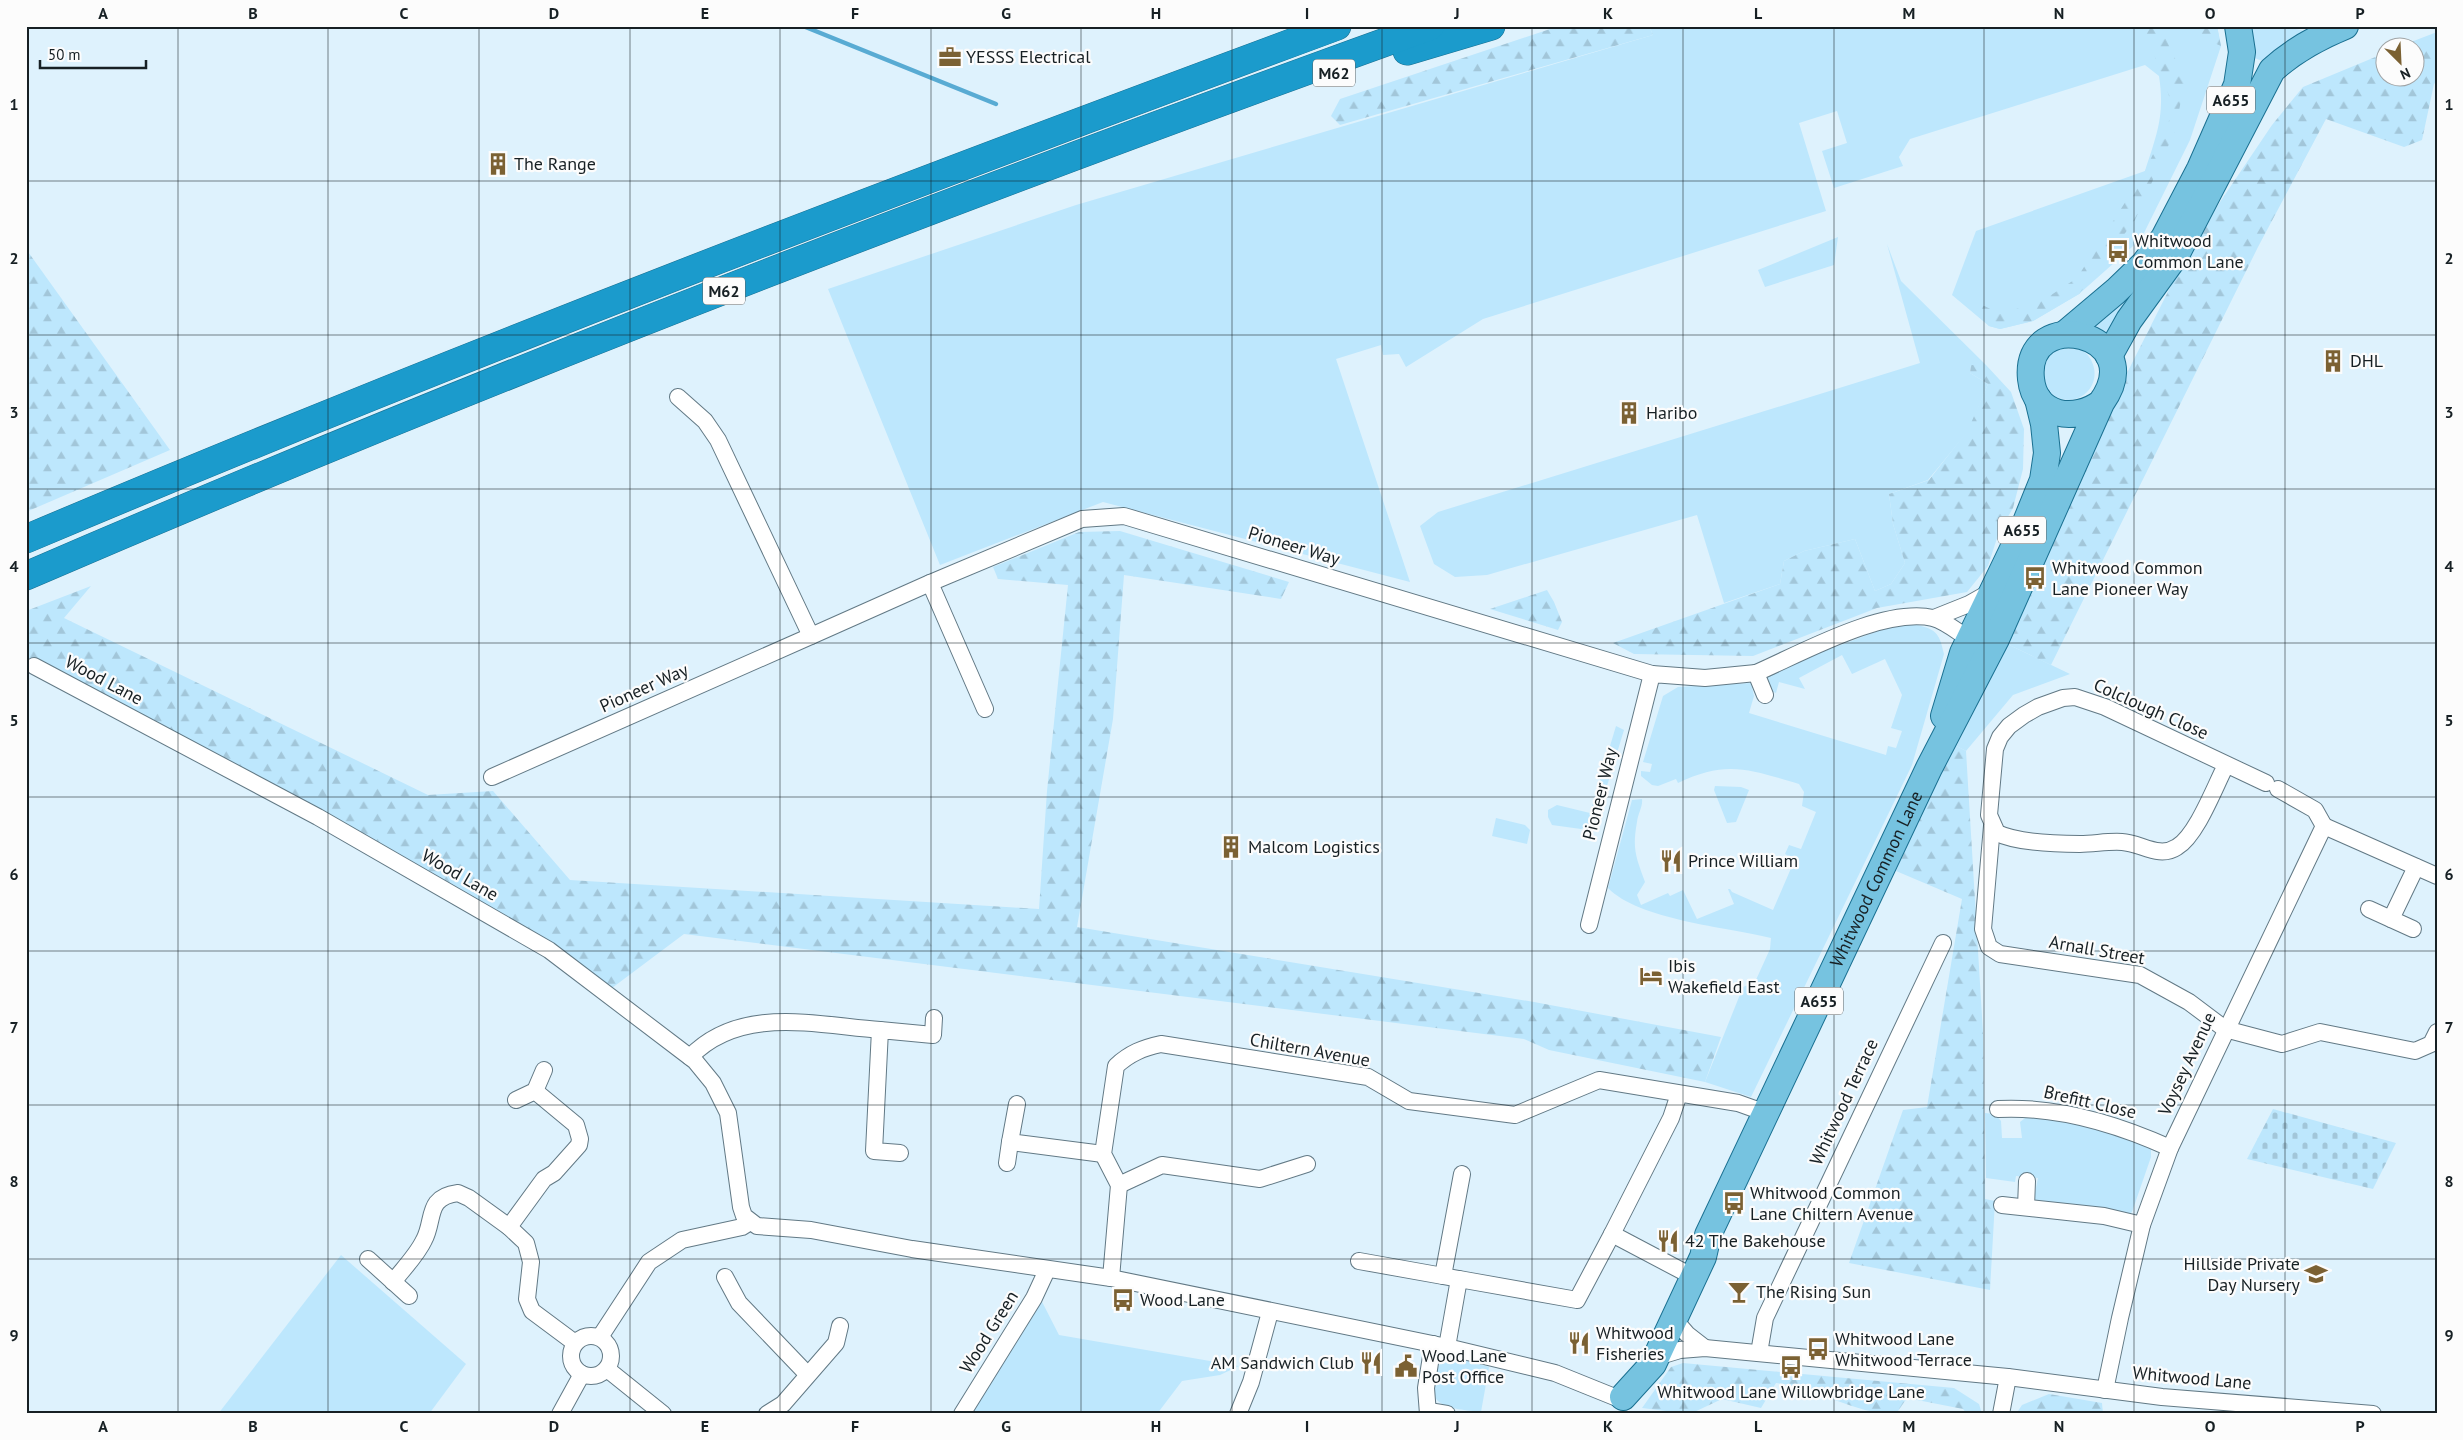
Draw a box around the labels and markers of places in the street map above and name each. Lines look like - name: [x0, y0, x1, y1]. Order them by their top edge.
- office icon: YESSS Electrical: [937, 44, 963, 70]
- place label: YESSS Electrical: [966, 45, 1091, 68]
- building icon: The Range: [485, 151, 511, 177]
- place label: The Range: [514, 152, 596, 175]
- place label: Whitwood Common Lane: [2134, 229, 2244, 273]
- bus stop icon: Whitwood Common Lane: [2105, 238, 2131, 264]
- building icon: DHL: [2320, 348, 2346, 374]
- place label: DHL: [2350, 349, 2383, 372]
- building icon: Haribo: [1616, 400, 1642, 426]
- place label: Haribo: [1646, 401, 1697, 424]
- place label: Whitwood Common Lane Pioneer Way: [2052, 556, 2203, 600]
- bus stop icon: Whitwood Common Lane Pioneer Way: [2022, 565, 2048, 591]
- building icon: Malcom Logistics: [1218, 834, 1244, 860]
- place label: Malcom Logistics: [1248, 835, 1380, 858]
- restaurant icon: Prince William: [1658, 848, 1684, 874]
- place label: Prince William: [1688, 849, 1798, 872]
- place label: Ibis Wakefield East: [1668, 954, 1780, 998]
- hotel icon: Ibis Wakefield East: [1638, 963, 1664, 989]
- place label: Whitwood Common Lane Chiltern Avenue: [1750, 1181, 1913, 1225]
- bus stop icon: Whitwood Common Lane Chiltern Avenue: [1721, 1190, 1747, 1216]
- restaurant icon: 42 The Bakehouse: [1655, 1228, 1681, 1254]
- place label: 42 The Bakehouse: [1685, 1229, 1826, 1252]
- place label: Hillside Private Day Nursery: [2184, 1252, 2301, 1296]
- school or university icon: Hillside Private Day Nursery: [2303, 1261, 2329, 1287]
- bar icon: The Rising Sun: [1726, 1279, 1752, 1305]
- place label: The Rising Sun: [1756, 1280, 1871, 1303]
- bus stop icon: Wood Lane: [1110, 1287, 1136, 1313]
- place label: Wood Lane: [1140, 1288, 1225, 1311]
- place label: Whitwood Fisheries: [1596, 1321, 1674, 1365]
- place label: Whitwood Lane Whitwood Terrace: [1835, 1327, 1972, 1371]
- restaurant icon: Whitwood Fisheries: [1566, 1330, 1592, 1356]
- bus stop icon: Whitwood Lane Whitwood Terrace: [1805, 1336, 1831, 1362]
- place label: Wood Lane Post Office: [1422, 1344, 1507, 1388]
- restaurant icon: AM Sandwich Club: [1358, 1350, 1384, 1376]
- place label: AM Sandwich Club: [1211, 1351, 1354, 1374]
- public building icon: Wood Lane Post Office: [1393, 1353, 1419, 1379]
- bus stop icon: Whitwood Lane Willowbridge Lane: [1778, 1354, 1804, 1380]
- place label: Whitwood Lane Willowbridge Lane: [1657, 1380, 1925, 1403]

